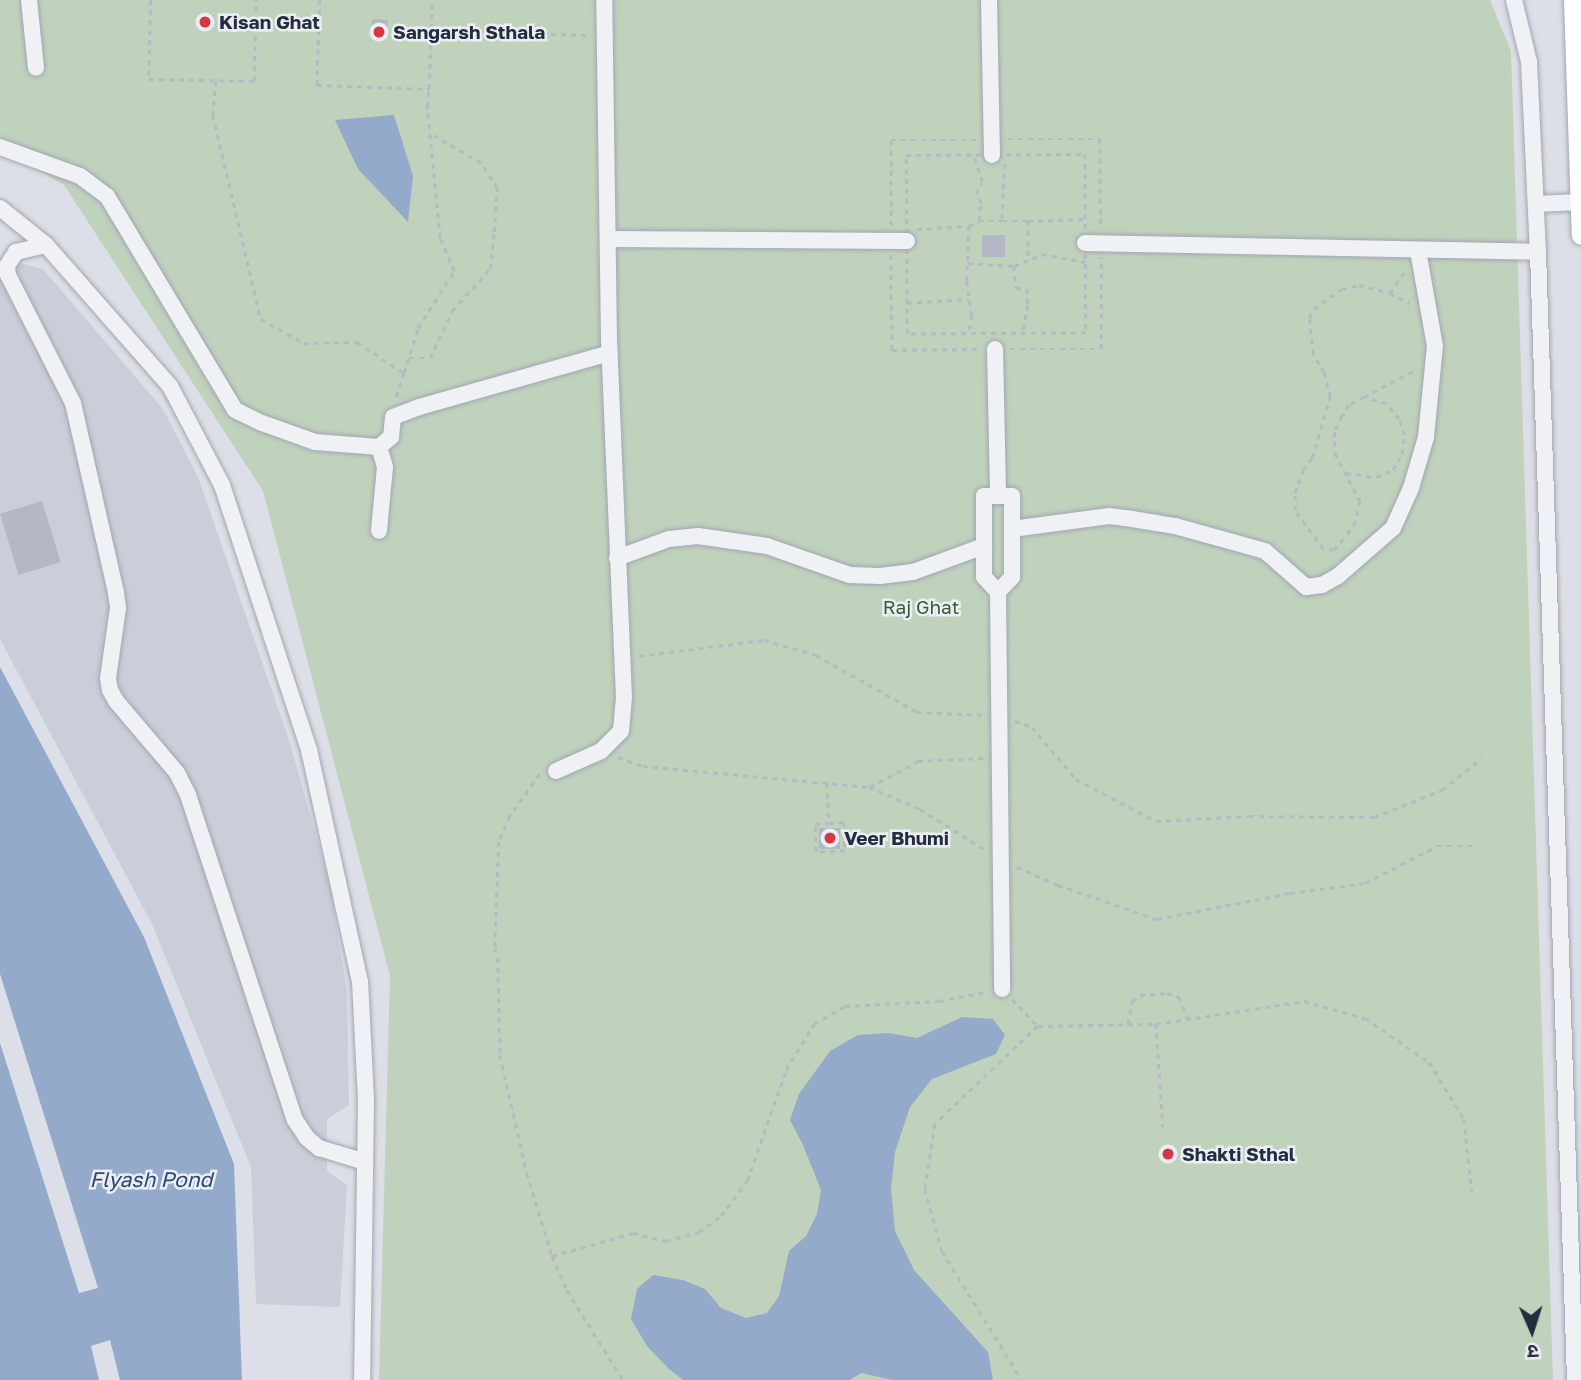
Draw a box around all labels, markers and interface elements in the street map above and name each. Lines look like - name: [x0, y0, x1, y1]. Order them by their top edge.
- place label: Kisan Ghat: [219, 11, 320, 33]
- marker: Kisan Ghat: [197, 14, 213, 30]
- place label: Sangarsh Sthala: [393, 21, 545, 43]
- marker: Sangarsh Sthala: [371, 24, 387, 40]
- park label: Raj Ghat: [883, 596, 959, 618]
- place label: Veer Bhumi: [844, 827, 949, 849]
- marker: Veer Bhumi: [822, 830, 838, 846]
- place label: Shakti Sthal: [1182, 1143, 1295, 1165]
- marker: Shakti Sthal: [1160, 1146, 1176, 1162]
- water label: Flyash Pond: [89, 1166, 213, 1192]
- north arrow: [1497, 1296, 1567, 1366]
- text: उ: [1527, 1341, 1539, 1364]

